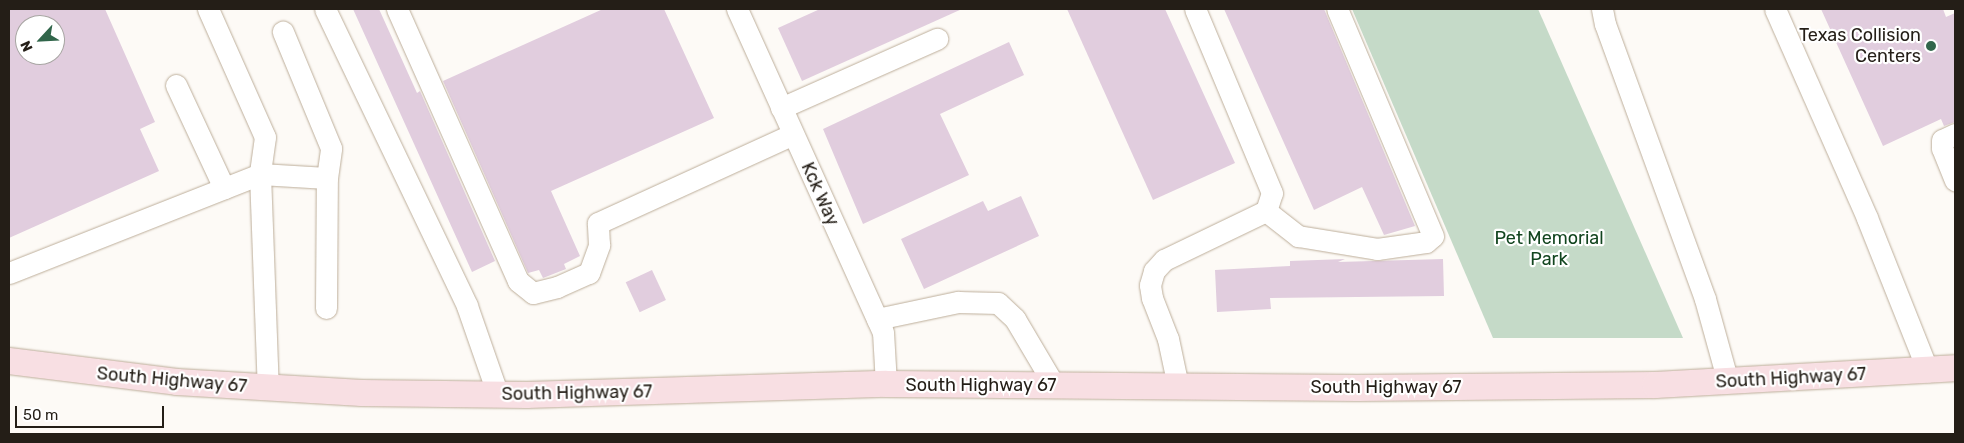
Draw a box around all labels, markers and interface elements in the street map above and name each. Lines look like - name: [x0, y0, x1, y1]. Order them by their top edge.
- north arrow: [15, 15, 65, 65]
- place label: Texas Collision Centers: [1799, 25, 1921, 68]
- text: N: [17, 38, 37, 54]
- marker: Texas Collision Centers: [1925, 40, 1937, 52]
- street label: Kck Way: [796, 159, 844, 229]
- park label: Pet Memorial Park: [1494, 228, 1604, 270]
- street label: South Highway 67: [96, 363, 248, 397]
- street label: South Highway 67: [1715, 363, 1867, 393]
- street label: South Highway 67: [905, 374, 1057, 396]
- street label: South Highway 67: [1310, 376, 1462, 398]
- street label: South Highway 67: [501, 381, 653, 405]
- scale bar: [18, 396, 166, 428]
- text: 50 m: [23, 406, 58, 424]

